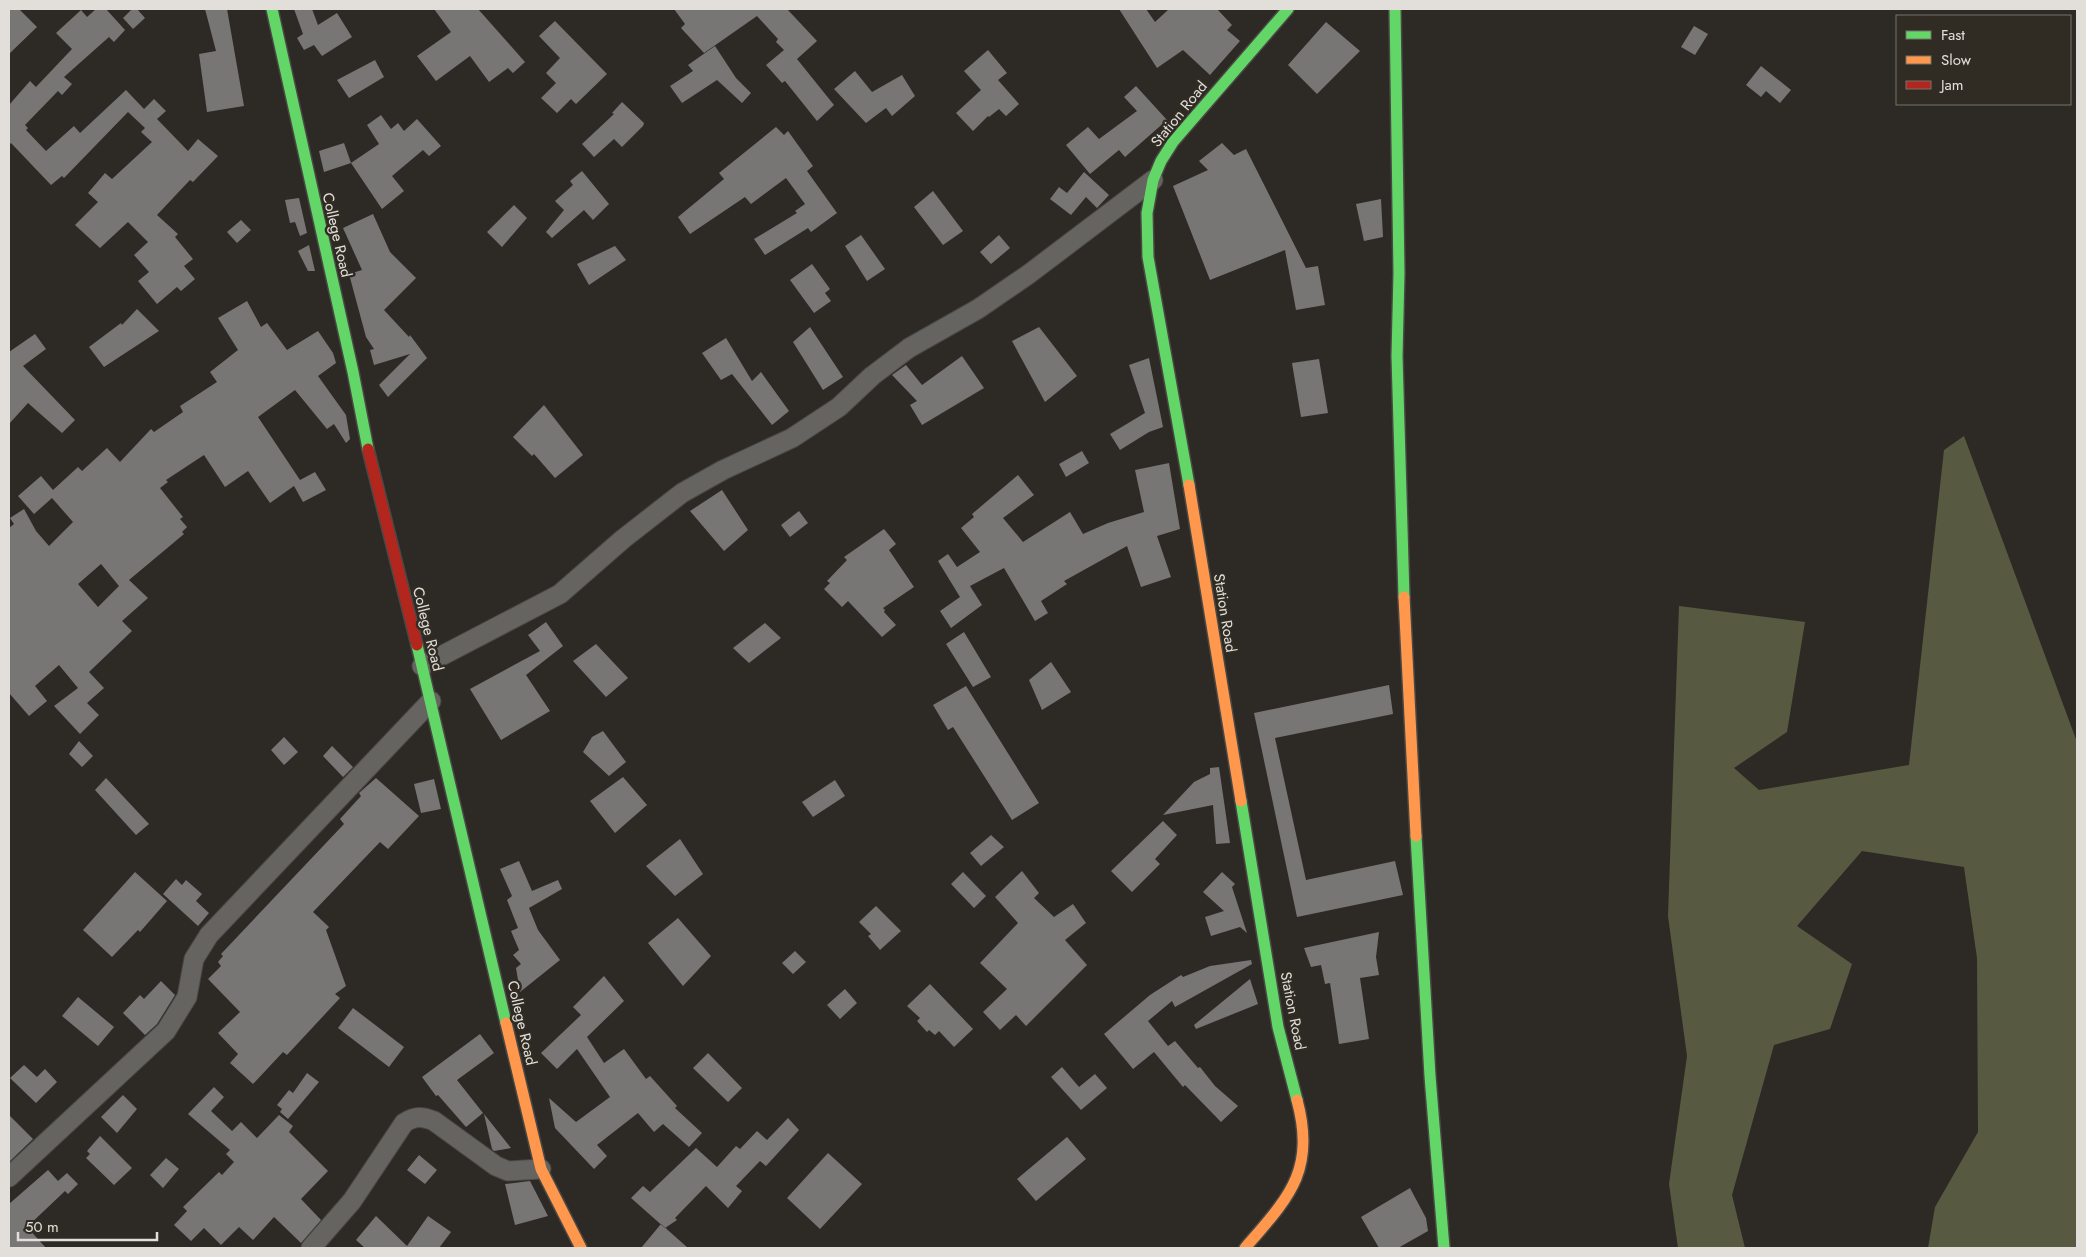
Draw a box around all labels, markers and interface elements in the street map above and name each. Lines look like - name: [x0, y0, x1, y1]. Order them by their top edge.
- legend: [1896, 15, 2071, 105]
- text: Fast: [1941, 24, 1965, 46]
- text: Slow: [1941, 49, 1972, 71]
- text: Jam: [1939, 74, 1964, 96]
- street label: Station Road: [1145, 76, 1213, 152]
- street label: College Road: [317, 191, 357, 279]
- street label: Station Road: [1208, 572, 1242, 654]
- street label: College Road: [407, 585, 449, 673]
- street label: Station Road: [1275, 970, 1311, 1052]
- street label: College Road: [502, 979, 542, 1067]
- scale bar: [18, 1210, 156, 1242]
- text: 50 m: [25, 1216, 59, 1238]

